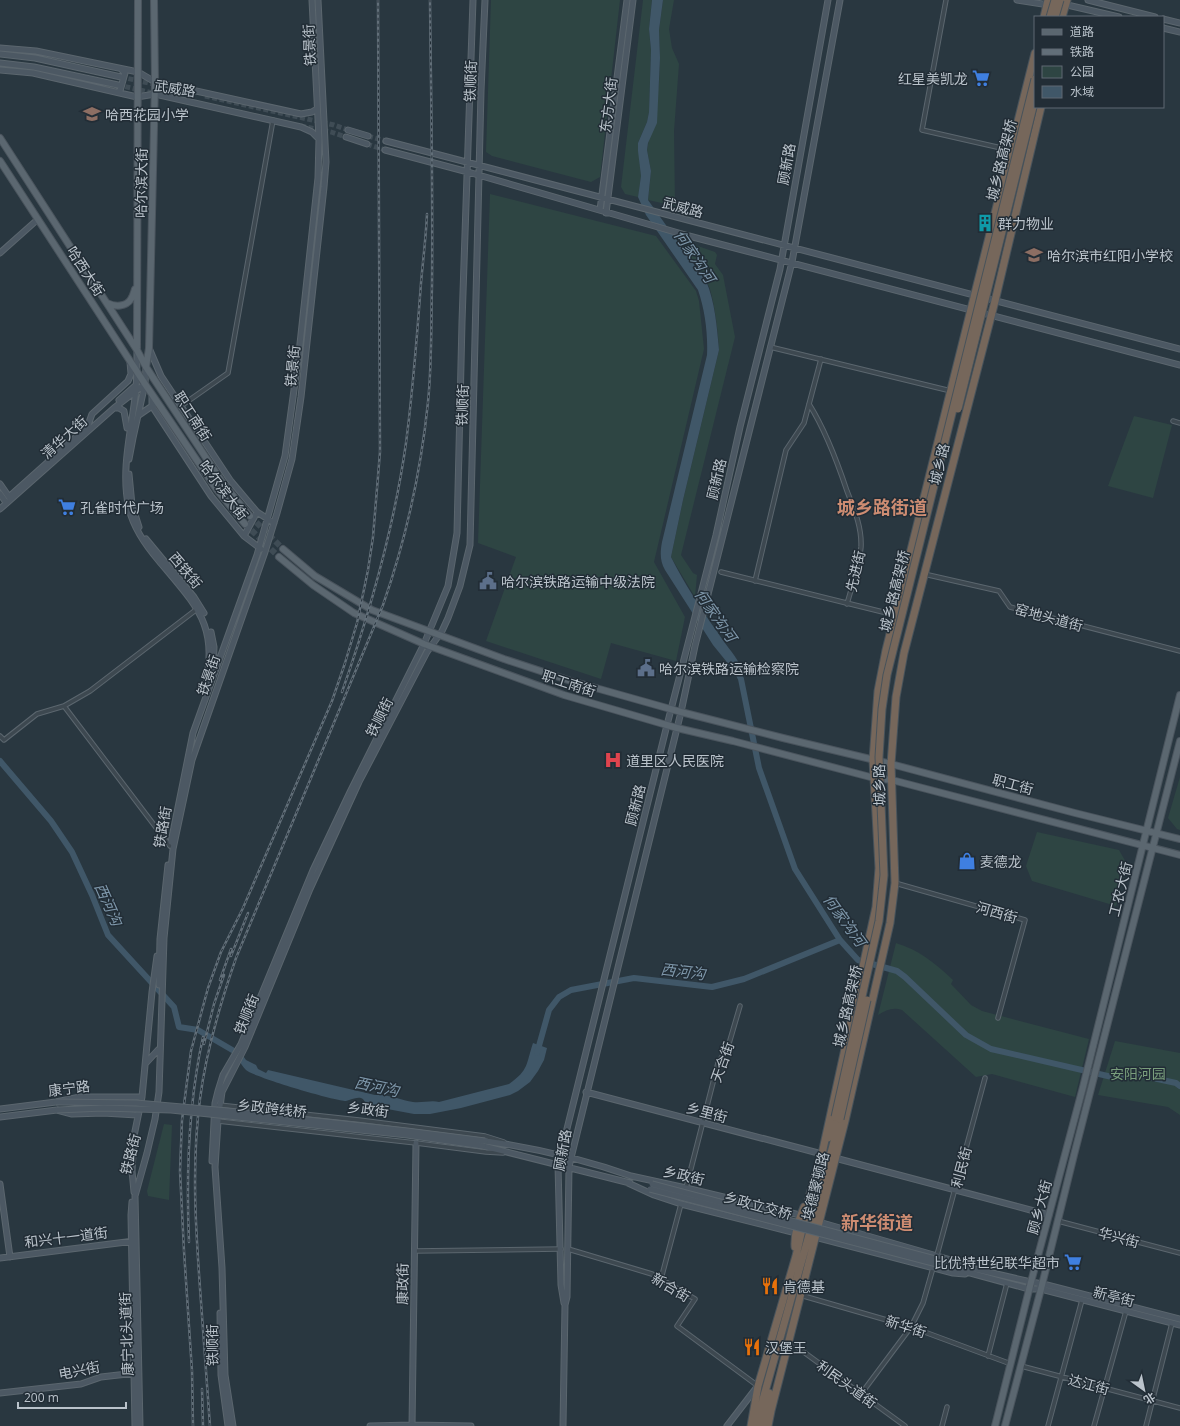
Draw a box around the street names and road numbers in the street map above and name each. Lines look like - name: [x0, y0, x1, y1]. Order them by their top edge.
- street label: 铁景街: [298, 24, 320, 66]
- street label: 铁顺街: [460, 60, 480, 102]
- street label: 武威路: [153, 75, 197, 101]
- street label: 东方大街: [595, 76, 621, 134]
- street label: 城乡路高架桥: [982, 117, 1020, 203]
- street label: 顾新路: [773, 142, 799, 186]
- street label: 哈尔滨大街: [131, 148, 151, 218]
- street label: 武威路: [660, 192, 706, 222]
- street label: 哈西大街: [63, 242, 109, 300]
- street label: 铁景街: [280, 344, 304, 388]
- street label: 铁顺街: [452, 384, 472, 426]
- street label: 职工南街: [170, 387, 216, 445]
- street label: 清华大街: [37, 411, 91, 463]
- street label: 城乡路: [925, 441, 953, 487]
- street label: 哈尔滨大街: [195, 456, 253, 524]
- street label: 顾新路: [702, 456, 730, 502]
- street label: 西铁街: [165, 548, 207, 592]
- street label: 先进街: [841, 548, 869, 594]
- street label: 城乡路高架桥: [875, 548, 913, 634]
- street label: 窑地头道街: [1013, 599, 1085, 635]
- street label: 铁景街: [192, 652, 224, 698]
- street label: 职工南街: [539, 665, 599, 701]
- street label: 铁顺街: [361, 694, 397, 740]
- street label: 城乡路: [869, 764, 889, 806]
- street label: 职工街: [990, 769, 1036, 799]
- street label: 顾新路: [621, 782, 649, 828]
- street label: 铁路街: [149, 805, 175, 849]
- street label: 工农大街: [1104, 860, 1136, 918]
- street label: 河西街: [974, 897, 1020, 927]
- street label: 城乡路高架桥: [828, 963, 866, 1049]
- street label: 铁顺街: [229, 991, 263, 1037]
- street label: 天合街: [706, 1039, 738, 1085]
- street label: 康宁路: [47, 1076, 91, 1100]
- street label: 乡政跨线桥: [236, 1095, 308, 1121]
- street label: 乡政街: [346, 1097, 390, 1121]
- street label: 乡里街: [684, 1097, 730, 1127]
- street label: 顾新路: [549, 1128, 575, 1172]
- street label: 铁路街: [115, 1131, 145, 1177]
- street label: 利民街: [946, 1144, 976, 1190]
- street label: 埃德蒙顿路: [797, 1150, 833, 1222]
- street label: 乡政街: [661, 1161, 707, 1189]
- street label: 顾乡大街: [1023, 1177, 1055, 1237]
- street label: 乡政立交桥: [722, 1187, 794, 1223]
- street label: 和兴十一道街: [23, 1222, 109, 1252]
- street label: 华兴街: [1096, 1222, 1142, 1252]
- street label: 康政街: [392, 1263, 412, 1305]
- street label: 新合街: [648, 1268, 694, 1306]
- street label: 新亭街: [1091, 1282, 1137, 1310]
- street label: 康宁北头道街: [115, 1292, 137, 1376]
- street label: 新华街: [883, 1310, 929, 1342]
- street label: 铁顺街: [202, 1324, 222, 1366]
- street label: 利民头道街: [813, 1356, 881, 1412]
- street label: 电兴街: [57, 1357, 101, 1383]
- street label: 达江街: [1066, 1369, 1112, 1399]

